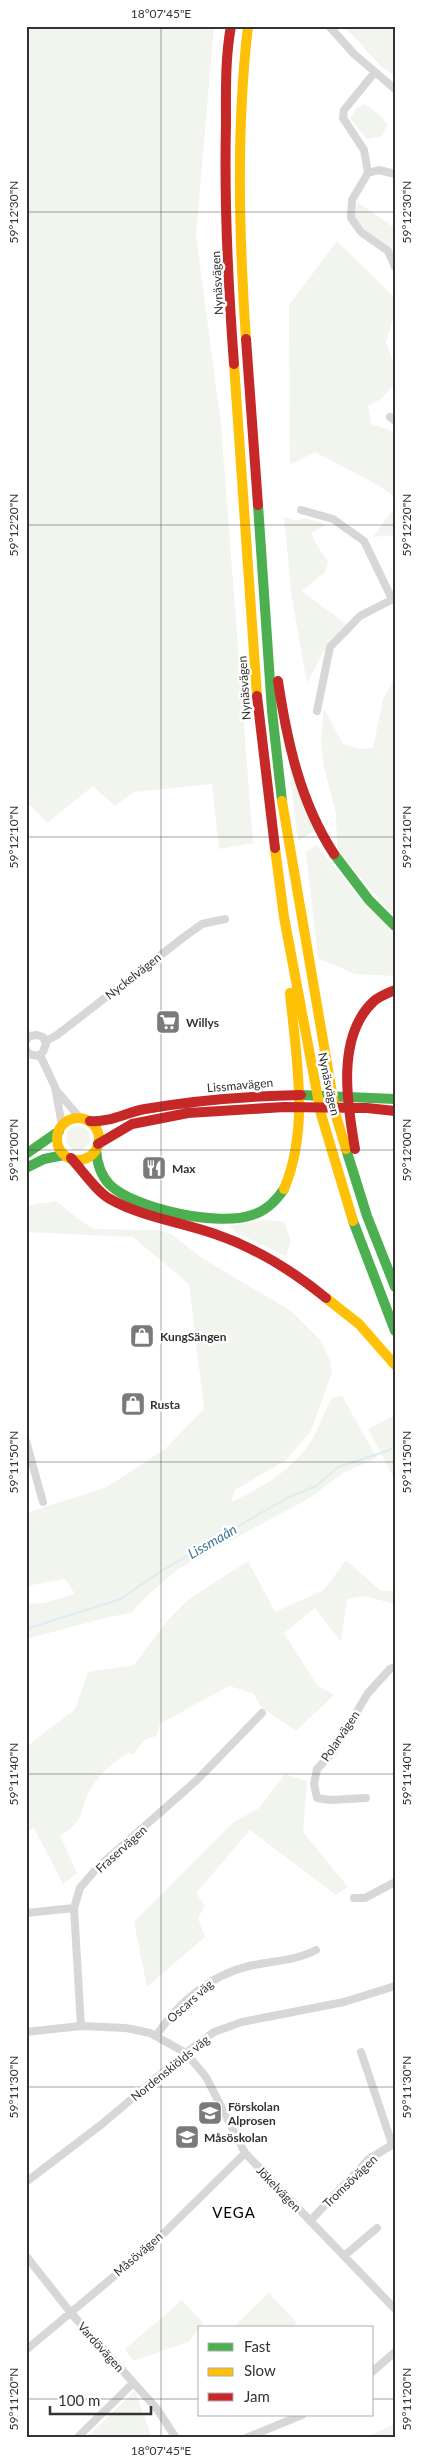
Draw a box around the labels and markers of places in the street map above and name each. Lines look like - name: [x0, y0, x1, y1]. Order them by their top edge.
- supermarket icon: Willys: [155, 1009, 181, 1035]
- place label: Willys: [186, 1015, 219, 1030]
- restaurant icon: Max: [141, 1155, 167, 1181]
- place label: Max: [172, 1161, 196, 1176]
- shop icon: KungSängen: [129, 1323, 155, 1349]
- place label: KungSängen: [160, 1329, 227, 1344]
- shop icon: Rusta: [120, 1391, 146, 1417]
- place label: Rusta: [150, 1397, 180, 1412]
- place label: Förskolan Alprosen: [227, 2099, 280, 2128]
- school or university icon: Förskolan Alprosen: [197, 2100, 223, 2126]
- school or university icon: Måsöskolan: [174, 2124, 200, 2150]
- place label: Måsöskolan: [204, 2130, 268, 2145]

